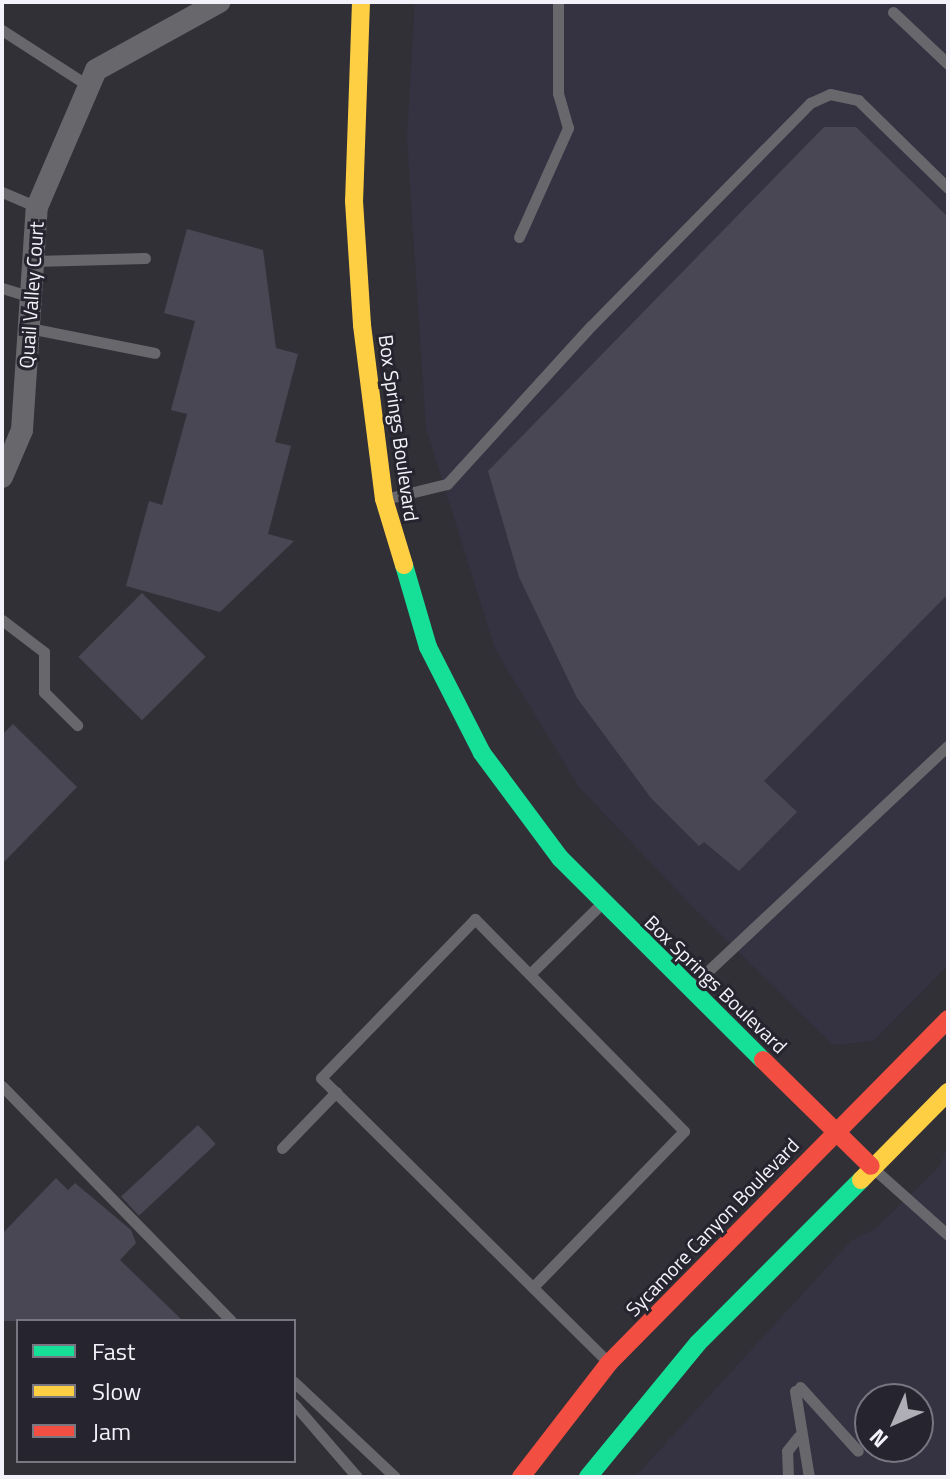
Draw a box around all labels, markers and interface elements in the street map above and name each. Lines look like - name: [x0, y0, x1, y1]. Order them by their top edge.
- street label: Quail Valley Court: [14, 221, 48, 369]
- street label: Box Springs Boulevard: [374, 333, 424, 523]
- street label: Box Springs Boulevard: [640, 910, 792, 1058]
- street label: Sycamore Canyon Boulevard: [620, 1133, 804, 1321]
- legend: [16, 1319, 296, 1463]
- text: Fast: [92, 1333, 135, 1369]
- text: Slow: [92, 1373, 141, 1409]
- north arrow: [854, 1383, 934, 1463]
- text: Jam: [92, 1413, 131, 1449]
- text: N: [861, 1421, 896, 1456]

